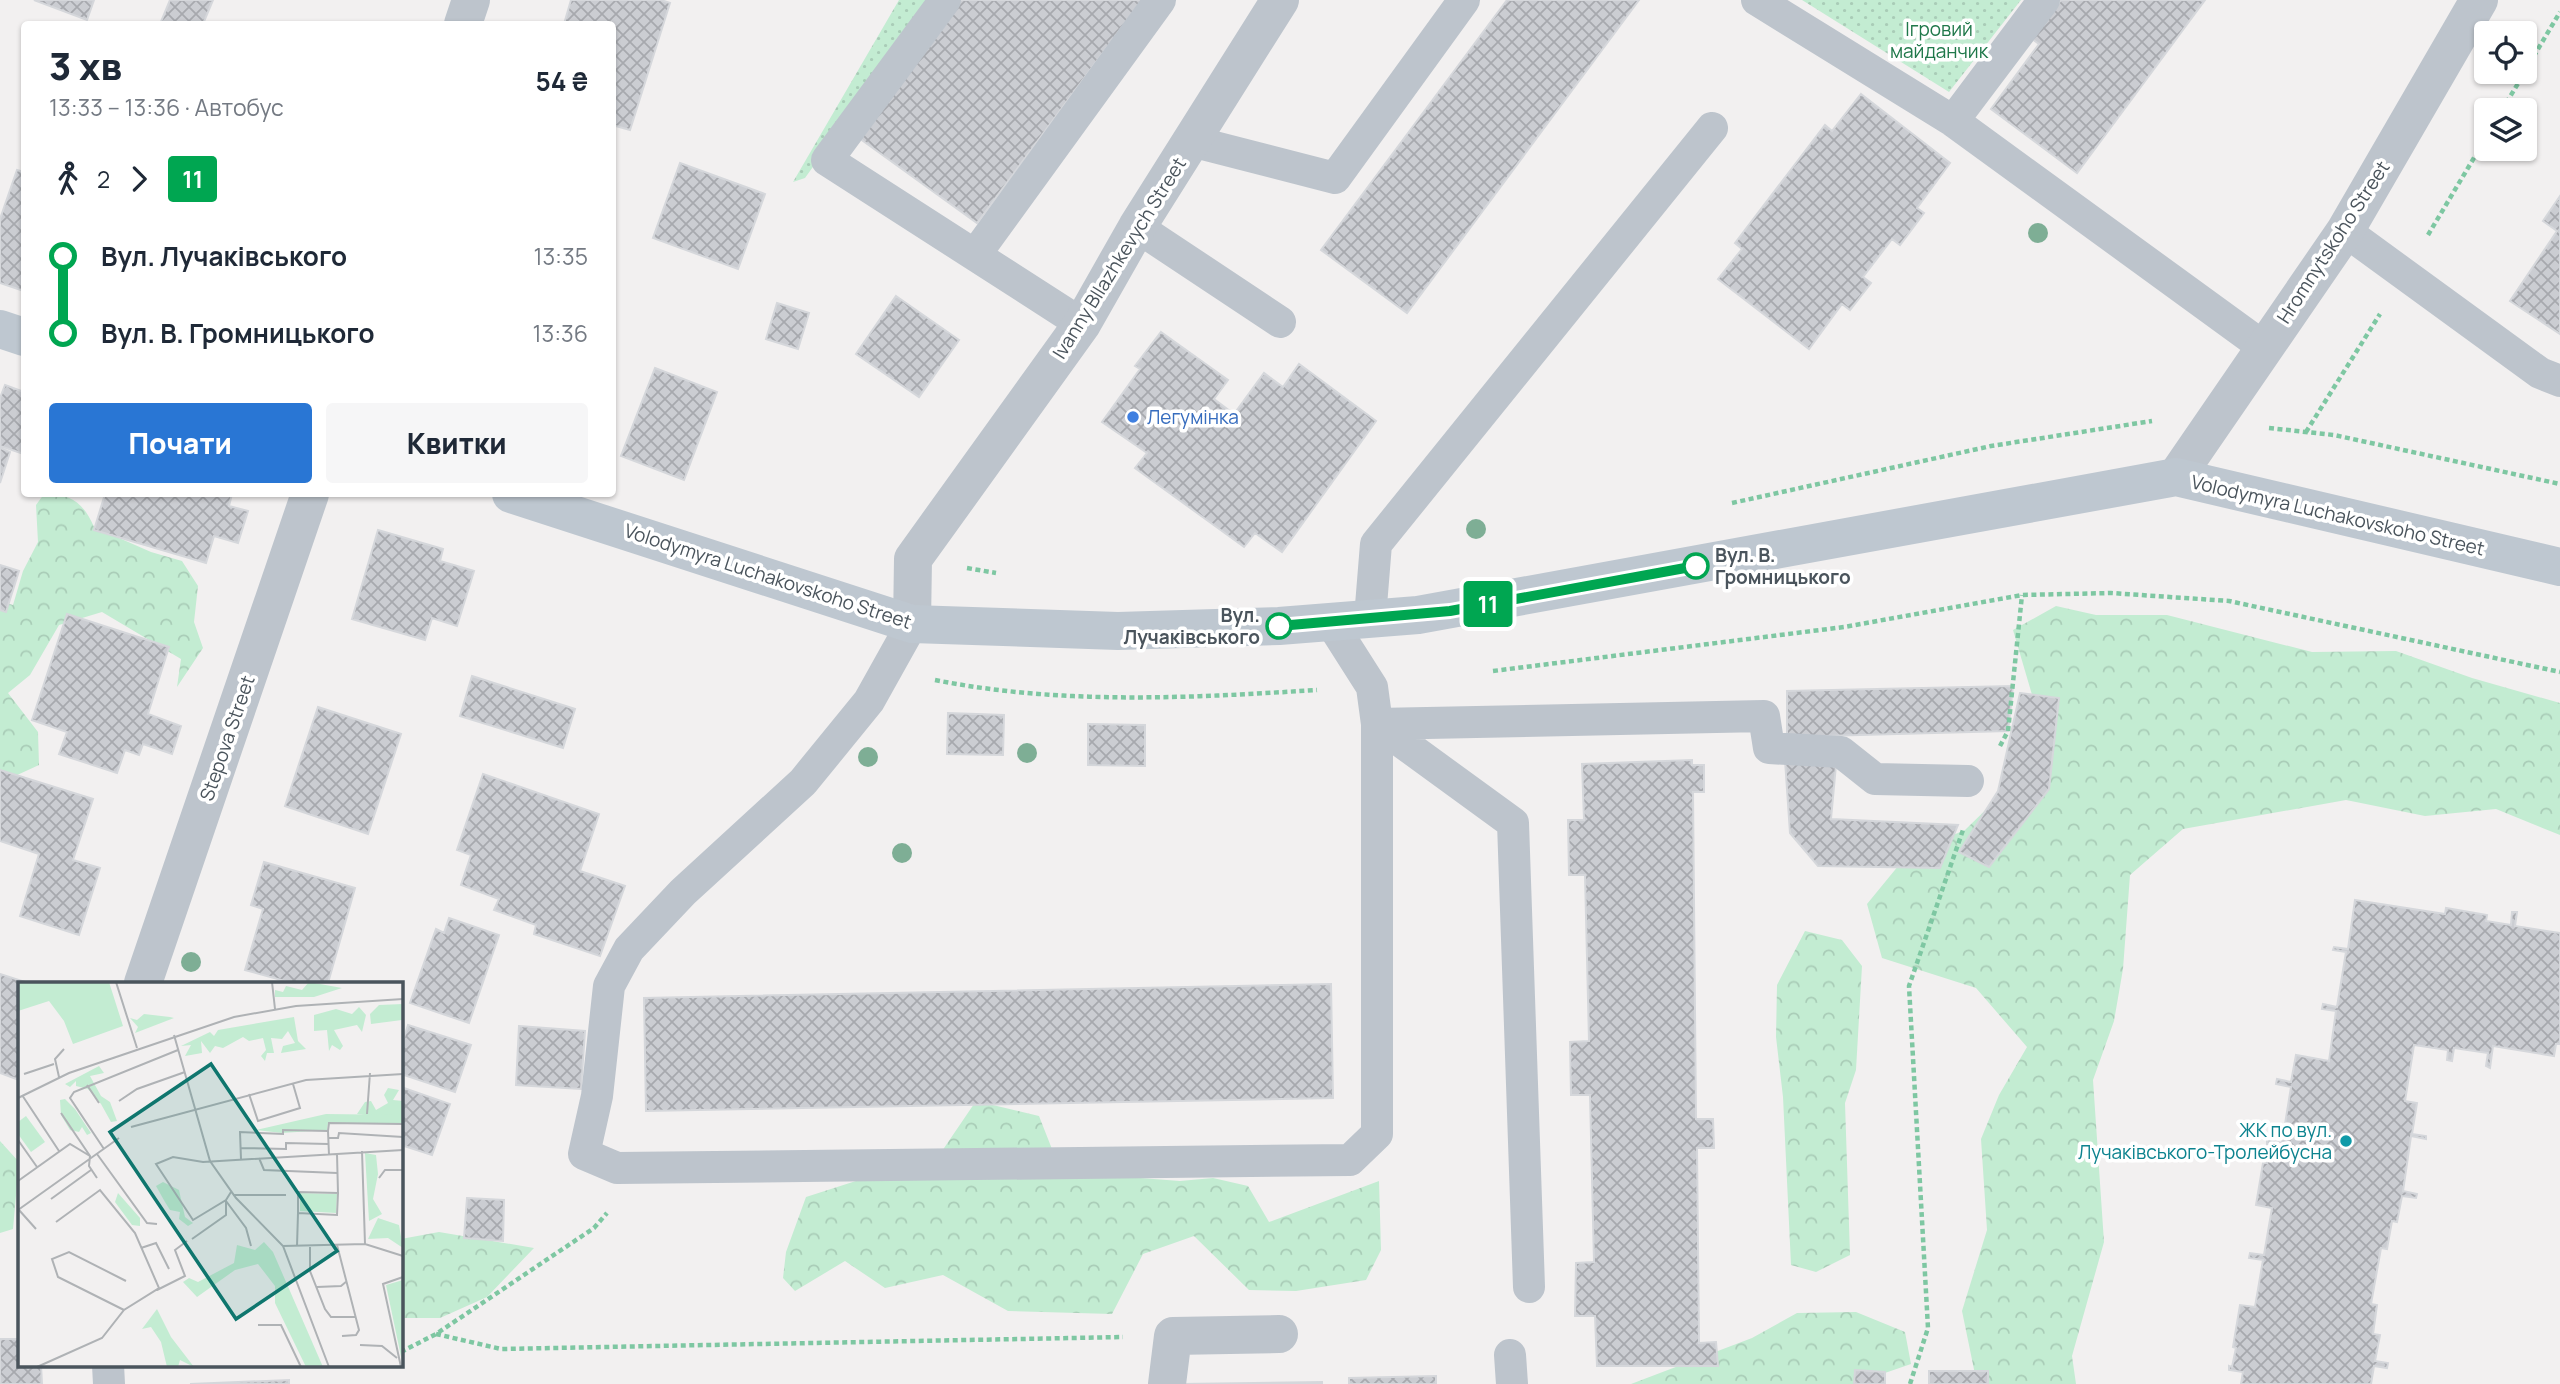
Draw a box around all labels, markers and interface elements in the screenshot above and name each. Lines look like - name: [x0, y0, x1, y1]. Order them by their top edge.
- park label: Ігровий майданчик: [1890, 16, 1989, 64]
- map controls: [2474, 21, 2537, 161]
- button: locate: [2474, 21, 2537, 84]
- text: 3 хв: [49, 39, 122, 91]
- text: 54 ₴: [535, 63, 588, 99]
- text: 13:33 – 13:36 · Автобус: [49, 91, 284, 123]
- button: layers: [2474, 98, 2537, 161]
- street label: Ivanny Bllazhkevych Street: [1046, 152, 1192, 364]
- street label: Hromnytskoho Street: [2271, 156, 2395, 328]
- icon: walk: [49, 160, 87, 198]
- icon: forward: [120, 160, 158, 198]
- text: 11: [182, 162, 203, 195]
- text: 2: [97, 163, 110, 195]
- text: Вул. Лучаківського: [101, 238, 347, 274]
- text: 13:35: [533, 240, 588, 272]
- text: Вул. В. Громницького: [101, 315, 375, 351]
- text: 13:36: [532, 317, 588, 349]
- button: Почати: [49, 403, 312, 483]
- button: Квитки: [326, 403, 588, 483]
- place label: Легумінка: [1147, 404, 1239, 430]
- marker: Легумінка: [1125, 409, 1141, 425]
- street label: Volodymyra Luchakovskoho Street: [2189, 469, 2487, 561]
- street label: Volodymyra Luchakovskoho Street: [621, 517, 915, 635]
- place label: Вул. В. Громницького: [1715, 542, 1851, 590]
- marker: Вул. В. Громницького: [1683, 553, 1709, 579]
- line badge: 11: [1456, 581, 1520, 627]
- text: 11: [1477, 587, 1499, 620]
- place label: Вул. Лучаківського: [1123, 602, 1260, 650]
- marker: Вул. Лучаківського: [1266, 613, 1292, 639]
- street label: Stepova Street: [193, 672, 261, 804]
- inset map: [18, 982, 402, 1366]
- place label: ЖК по вул. Лучаківського-Тролейбусна: [2078, 1117, 2332, 1165]
- marker: ЖК по вул. Лучаківського-Тролейбусна: [2338, 1133, 2354, 1149]

